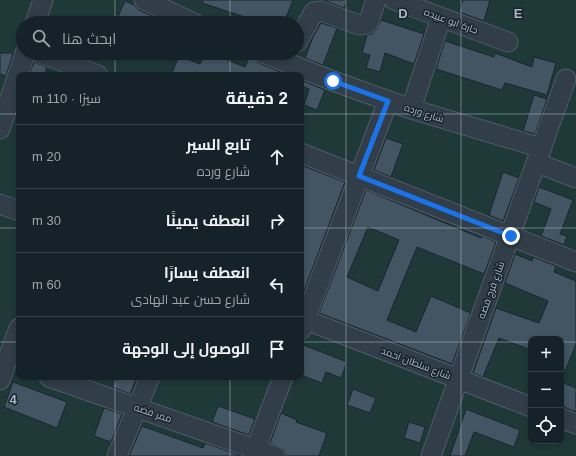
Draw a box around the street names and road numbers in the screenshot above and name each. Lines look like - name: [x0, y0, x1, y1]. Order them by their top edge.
- street label: حارة ابو عبيده: [422, 6, 480, 36]
- street label: شارع ورده: [403, 102, 445, 125]
- street label: شارع فرج فضه: [476, 260, 507, 321]
- street label: شارع سلطان احمد: [379, 345, 452, 382]
- street label: ممر فضه: [133, 401, 173, 425]

